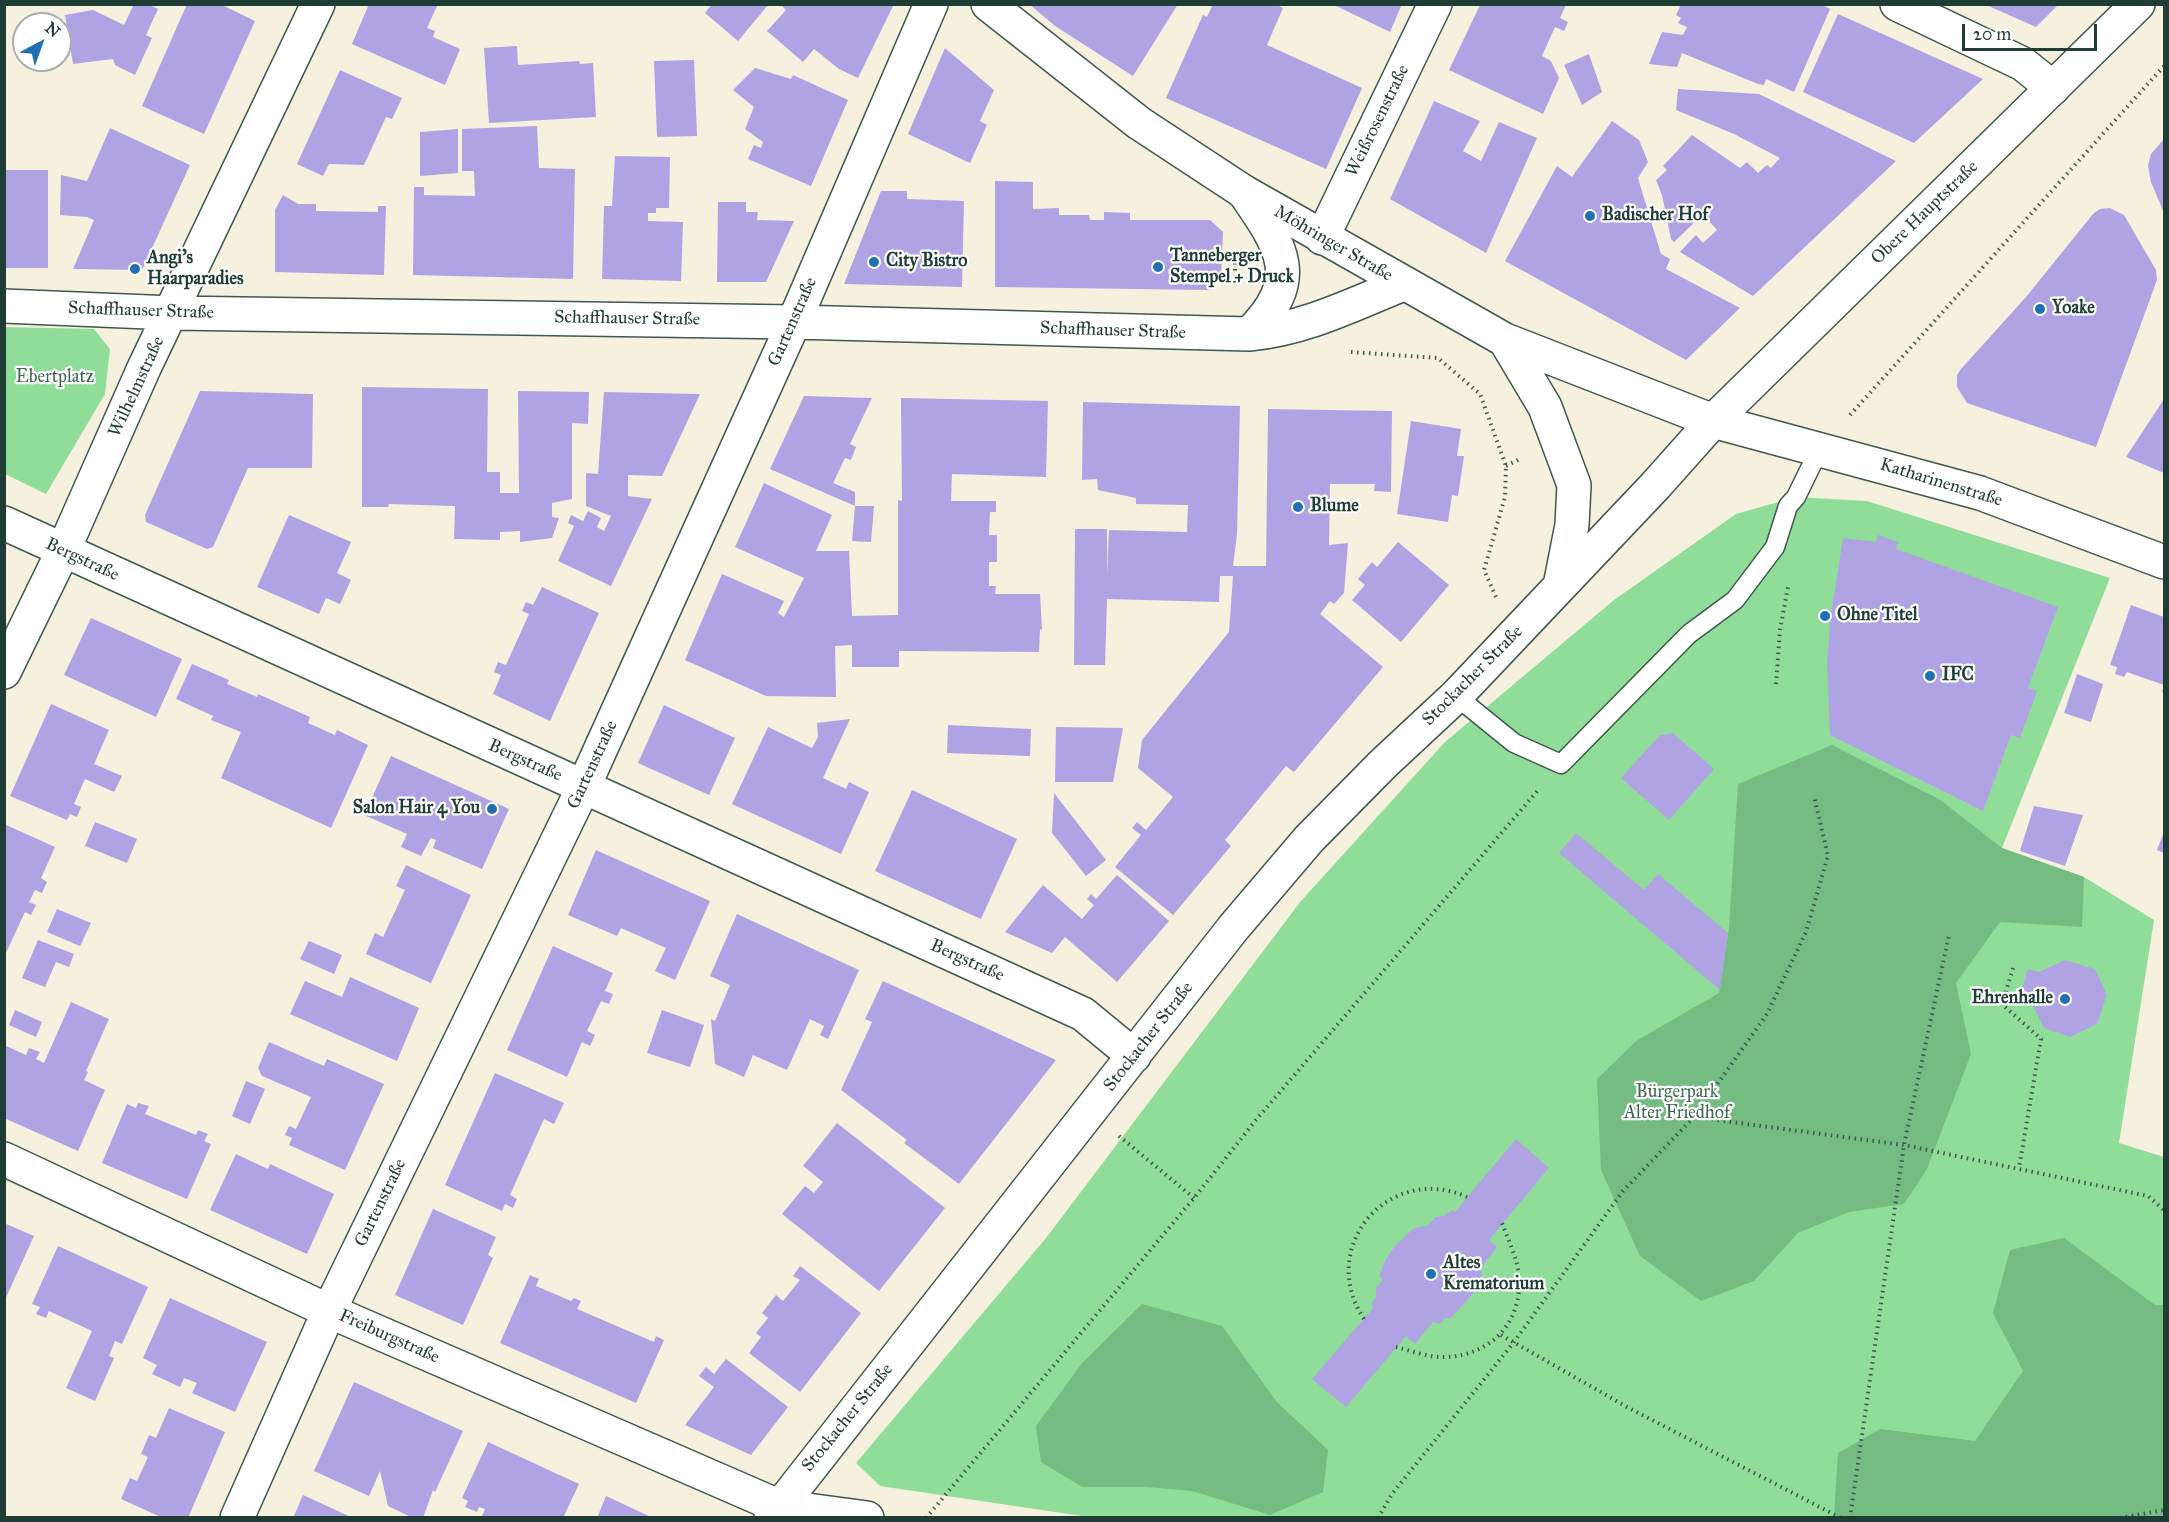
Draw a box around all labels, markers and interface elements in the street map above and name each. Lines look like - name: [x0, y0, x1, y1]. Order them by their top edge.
- north arrow: [12, 12, 72, 72]
- scale bar: [1965, 12, 2100, 50]
- text: N: [41, 18, 64, 41]
- text: 20 m: [1973, 23, 2011, 45]
- street label: Weißrosenstraße: [1342, 62, 1414, 180]
- street label: Obere Hauptstraße: [1867, 157, 1983, 269]
- street label: Möhringer Straße: [1270, 201, 1396, 287]
- place label: Badischer Hof: [1602, 205, 1708, 227]
- marker: Badischer Hof: [1583, 209, 1597, 223]
- place label: Tanneberger Stempel + Druck: [1170, 246, 1294, 288]
- place label: Angi's Haarparadies: [147, 248, 243, 290]
- place label: City Bistro: [886, 251, 967, 273]
- marker: City Bistro: [867, 255, 881, 269]
- marker: Tanneberger Stempel + Druck: [1151, 260, 1165, 274]
- marker: Angi's Haarparadies: [128, 262, 142, 276]
- street label: Gartenstraße: [764, 274, 822, 370]
- street label: Schaffhauser Straße: [68, 298, 214, 324]
- place label: Yoake: [2052, 298, 2095, 320]
- marker: Yoake: [2033, 302, 2047, 316]
- street label: Schaffhauser Straße: [554, 307, 700, 331]
- street label: Schaffhauser Straße: [1040, 318, 1186, 344]
- street label: Wilhelmstraße: [104, 333, 170, 441]
- park label: Ebertplatz: [16, 367, 94, 389]
- street label: Katharinenstraße: [1877, 454, 2005, 512]
- place label: Blume: [1310, 496, 1359, 518]
- marker: Blume: [1291, 500, 1305, 514]
- street label: Bergstraße: [42, 534, 122, 586]
- place label: Ohne Titel: [1837, 605, 1918, 627]
- marker: Ohne Titel: [1818, 609, 1832, 623]
- street label: Stockacher Straße: [1418, 621, 1528, 731]
- place label: IFC: [1942, 665, 1974, 687]
- marker: IFC: [1923, 669, 1937, 683]
- street label: Gartenstraße: [563, 717, 623, 813]
- street label: Bergstraße: [485, 735, 565, 787]
- place label: Salon Hair 4 You: [353, 798, 480, 820]
- marker: Salon Hair 4 You: [485, 802, 499, 816]
- street label: Bergstraße: [927, 935, 1007, 987]
- street label: Stockacher Straße: [1100, 978, 1198, 1096]
- place label: Ehrenhalle: [1971, 988, 2053, 1010]
- marker: Ehrenhalle: [2058, 992, 2072, 1006]
- park label: Bürgerpark Alter Friedhof: [1624, 1082, 1730, 1124]
- street label: Gartenstraße: [350, 1155, 412, 1251]
- place label: Altes Krematorium: [1443, 1253, 1544, 1296]
- marker: Altes Krematorium: [1424, 1267, 1438, 1281]
- street label: Freiburgstraße: [335, 1305, 443, 1369]
- street label: Stockacher Straße: [798, 1360, 898, 1476]

